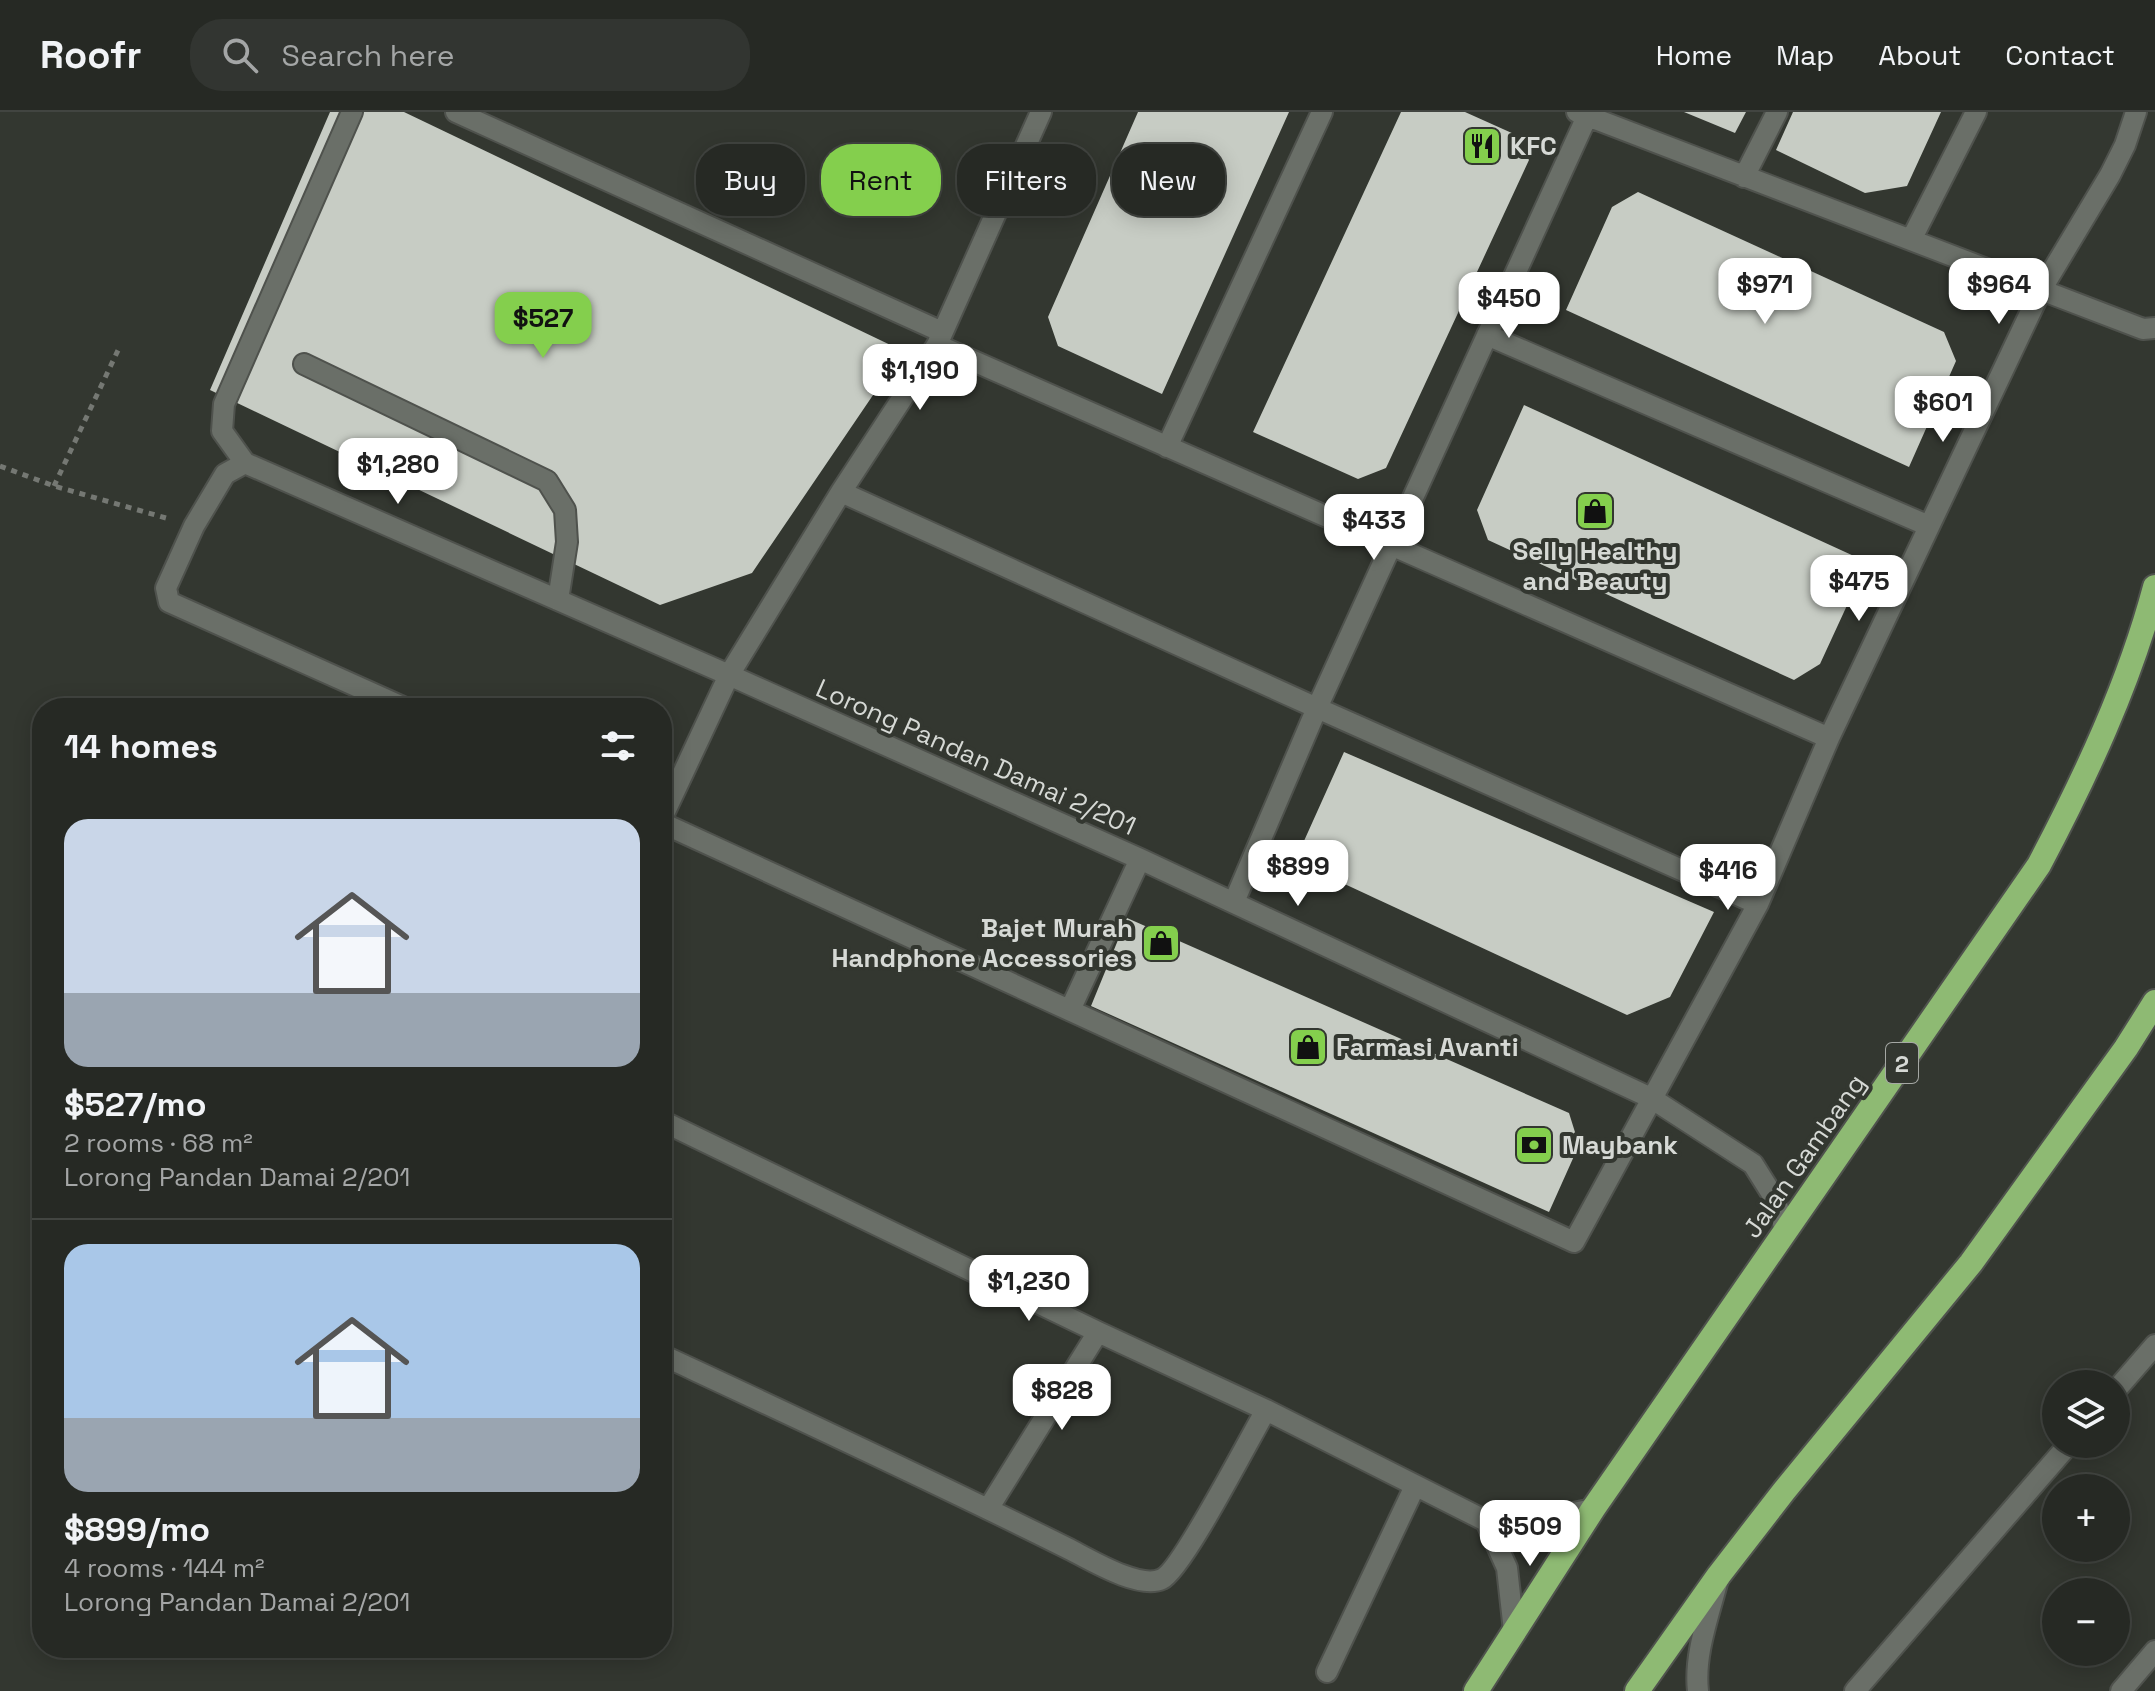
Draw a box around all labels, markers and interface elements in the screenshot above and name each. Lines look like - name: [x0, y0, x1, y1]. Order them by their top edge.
- search box: [190, 19, 750, 91]
- text: Roofr: [40, 31, 142, 79]
- icon: search: [218, 33, 262, 77]
- text: Search here: [282, 36, 454, 75]
- text: Home: [1656, 37, 1732, 73]
- text: Map: [1776, 37, 1834, 73]
- text: About: [1878, 37, 1961, 73]
- text: Contact: [2005, 37, 2115, 73]
- restaurant icon: KFC: [1461, 125, 1503, 167]
- place label: KFC: [1510, 129, 1557, 163]
- chip: Buy: [696, 144, 805, 216]
- chip: Rent: [821, 144, 941, 216]
- chip: Filters: [957, 144, 1096, 216]
- chip: New: [1112, 144, 1225, 216]
- pin: $971: [1718, 258, 1812, 326]
- pin: $964: [1952, 258, 2046, 326]
- text: $971: [1736, 267, 1794, 301]
- text: $964: [1967, 267, 2031, 301]
- pin: $450: [1462, 272, 1556, 340]
- text: $450: [1477, 281, 1541, 315]
- pin: $527: [496, 292, 590, 360]
- text: $527: [513, 301, 573, 335]
- pin: $1,190: [855, 344, 985, 412]
- text: $1,190: [881, 353, 959, 387]
- pin: $601: [1896, 376, 1990, 444]
- text: $601: [1913, 385, 1973, 419]
- pin: $1,280: [333, 438, 463, 506]
- text: $1,280: [356, 447, 440, 481]
- shop icon: Selly Healthy and Beauty: [1574, 490, 1616, 532]
- pin: $433: [1327, 494, 1421, 562]
- text: $433: [1342, 503, 1406, 537]
- place label: Selly Healthy and Beauty: [1513, 534, 1677, 598]
- pin: $475: [1812, 555, 1906, 623]
- text: $475: [1828, 564, 1890, 598]
- street label: Lorong Pandan Damai 2/201: [811, 671, 1141, 843]
- icon: filters: [596, 724, 640, 768]
- text: 14 homes: [64, 725, 218, 768]
- pin: $899: [1251, 840, 1345, 908]
- pin: $416: [1681, 844, 1775, 912]
- text: $899: [1266, 849, 1330, 883]
- text: $416: [1698, 853, 1758, 887]
- icon: home: [280, 871, 424, 1015]
- place label: Bajet Murah Handphone Accessories: [832, 911, 1133, 975]
- shop icon: Bajet Murah Handphone Accessories: [1140, 922, 1182, 964]
- shop icon: Farmasi Avanti: [1287, 1026, 1329, 1068]
- place label: Farmasi Avanti: [1336, 1030, 1519, 1064]
- road number: 2: [1886, 1043, 1918, 1083]
- street label: Jalan Gambang: [1735, 1067, 1873, 1245]
- text: $527/mo: [64, 1083, 206, 1126]
- bank icon: Maybank: [1513, 1124, 1555, 1166]
- text: 2 rooms · 68 m²: [64, 1126, 253, 1160]
- place label: Maybank: [1562, 1128, 1678, 1162]
- text: Lorong Pandan Damai 2/201: [64, 1160, 410, 1194]
- pin: $1,230: [964, 1255, 1094, 1323]
- text: $1,230: [987, 1264, 1071, 1298]
- icon: home: [280, 1296, 424, 1440]
- pin: $828: [1015, 1364, 1109, 1432]
- map controls: [2042, 1370, 2130, 1666]
- button: layers: [2042, 1370, 2130, 1458]
- text: $828: [1031, 1373, 1093, 1407]
- button: +: [2042, 1474, 2130, 1562]
- pin: $509: [1483, 1500, 1577, 1568]
- text: $899/mo: [64, 1508, 210, 1551]
- text: $509: [1498, 1509, 1562, 1543]
- text: 4 rooms · 144 m²: [64, 1551, 265, 1585]
- button: −: [2042, 1578, 2130, 1666]
- text: Lorong Pandan Damai 2/201: [64, 1585, 410, 1619]

